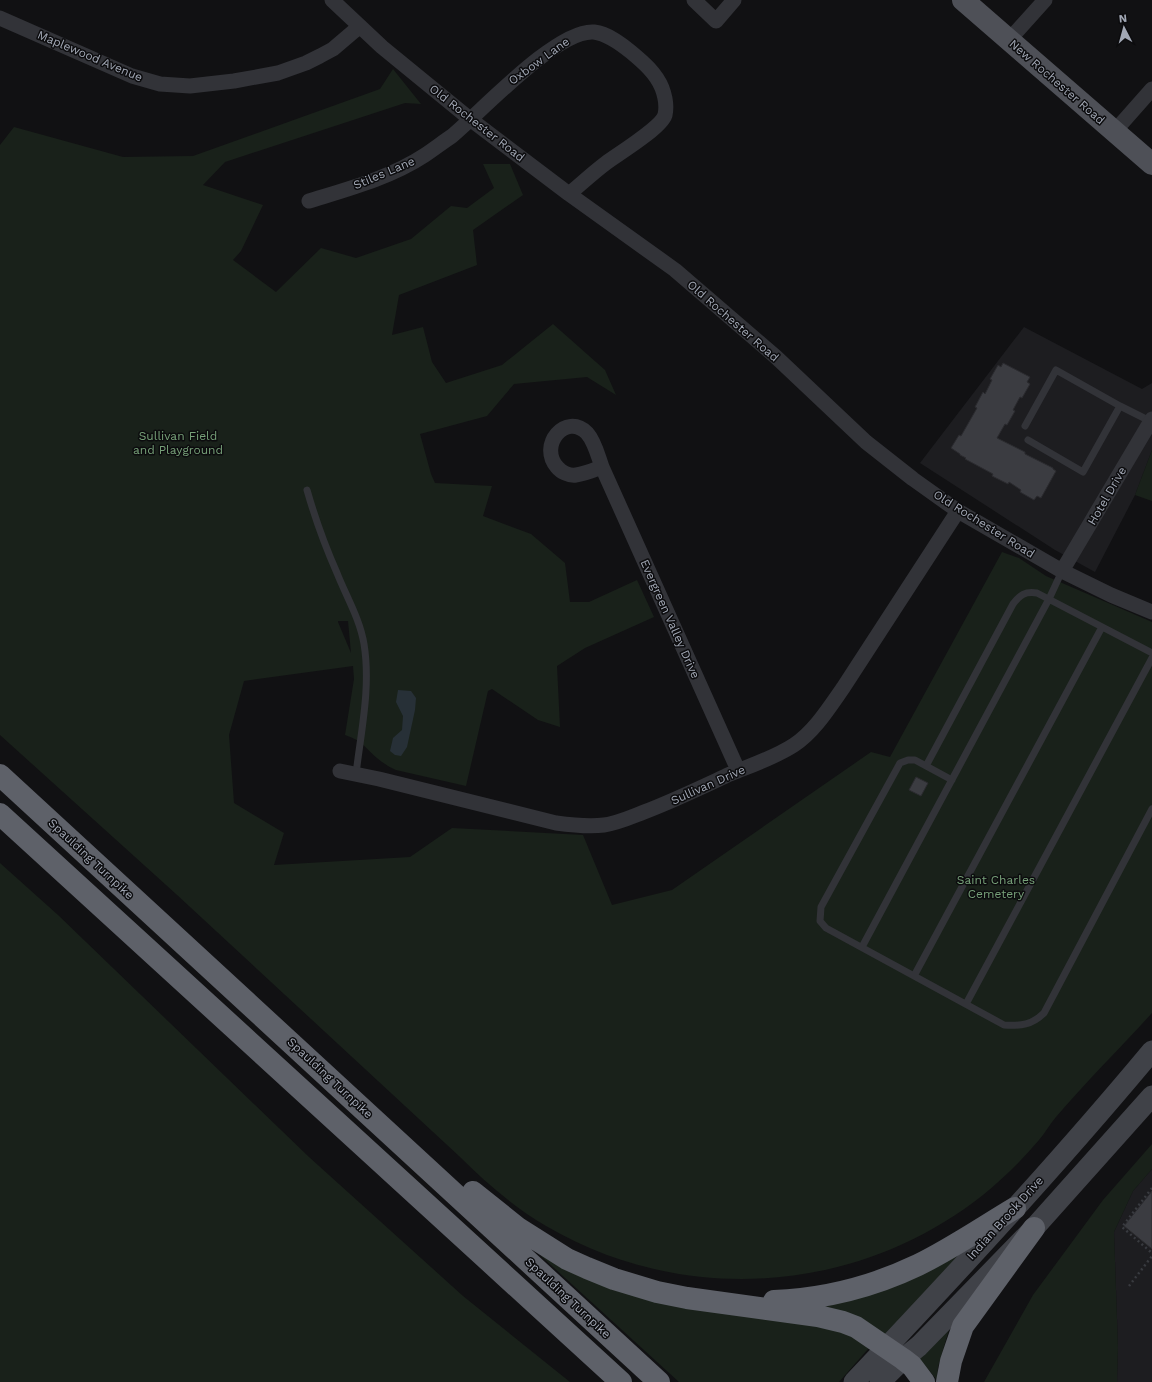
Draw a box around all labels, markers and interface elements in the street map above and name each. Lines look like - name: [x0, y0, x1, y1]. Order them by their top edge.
- north arrow: [1104, 8, 1144, 48]
- text: N: [1118, 12, 1128, 25]
- street label: Maplewood Avenue: [35, 28, 145, 85]
- street label: Oxbow Lane: [506, 34, 572, 88]
- street label: New Rochester Road: [1006, 37, 1108, 127]
- street label: Old Rochester Road: [427, 82, 527, 164]
- street label: Stiles Lane: [351, 154, 417, 192]
- street label: Old Rochester Road: [684, 277, 782, 365]
- park label: Sullivan Field and Playground: [133, 429, 223, 457]
- street label: Hotel Drive: [1085, 464, 1129, 528]
- street label: Old Rochester Road: [931, 487, 1037, 561]
- street label: Evergreen Valley Drive: [637, 557, 703, 681]
- street label: Sullivan Drive: [669, 762, 747, 808]
- street label: Spaulding Turnpike: [45, 816, 137, 902]
- park label: Saint Charles Cemetery: [957, 873, 1035, 901]
- street label: Spaulding Turnpike: [284, 1035, 376, 1121]
- street label: Indian Brook Drive: [964, 1173, 1046, 1263]
- street label: Spaulding Turnpike: [522, 1255, 614, 1341]

